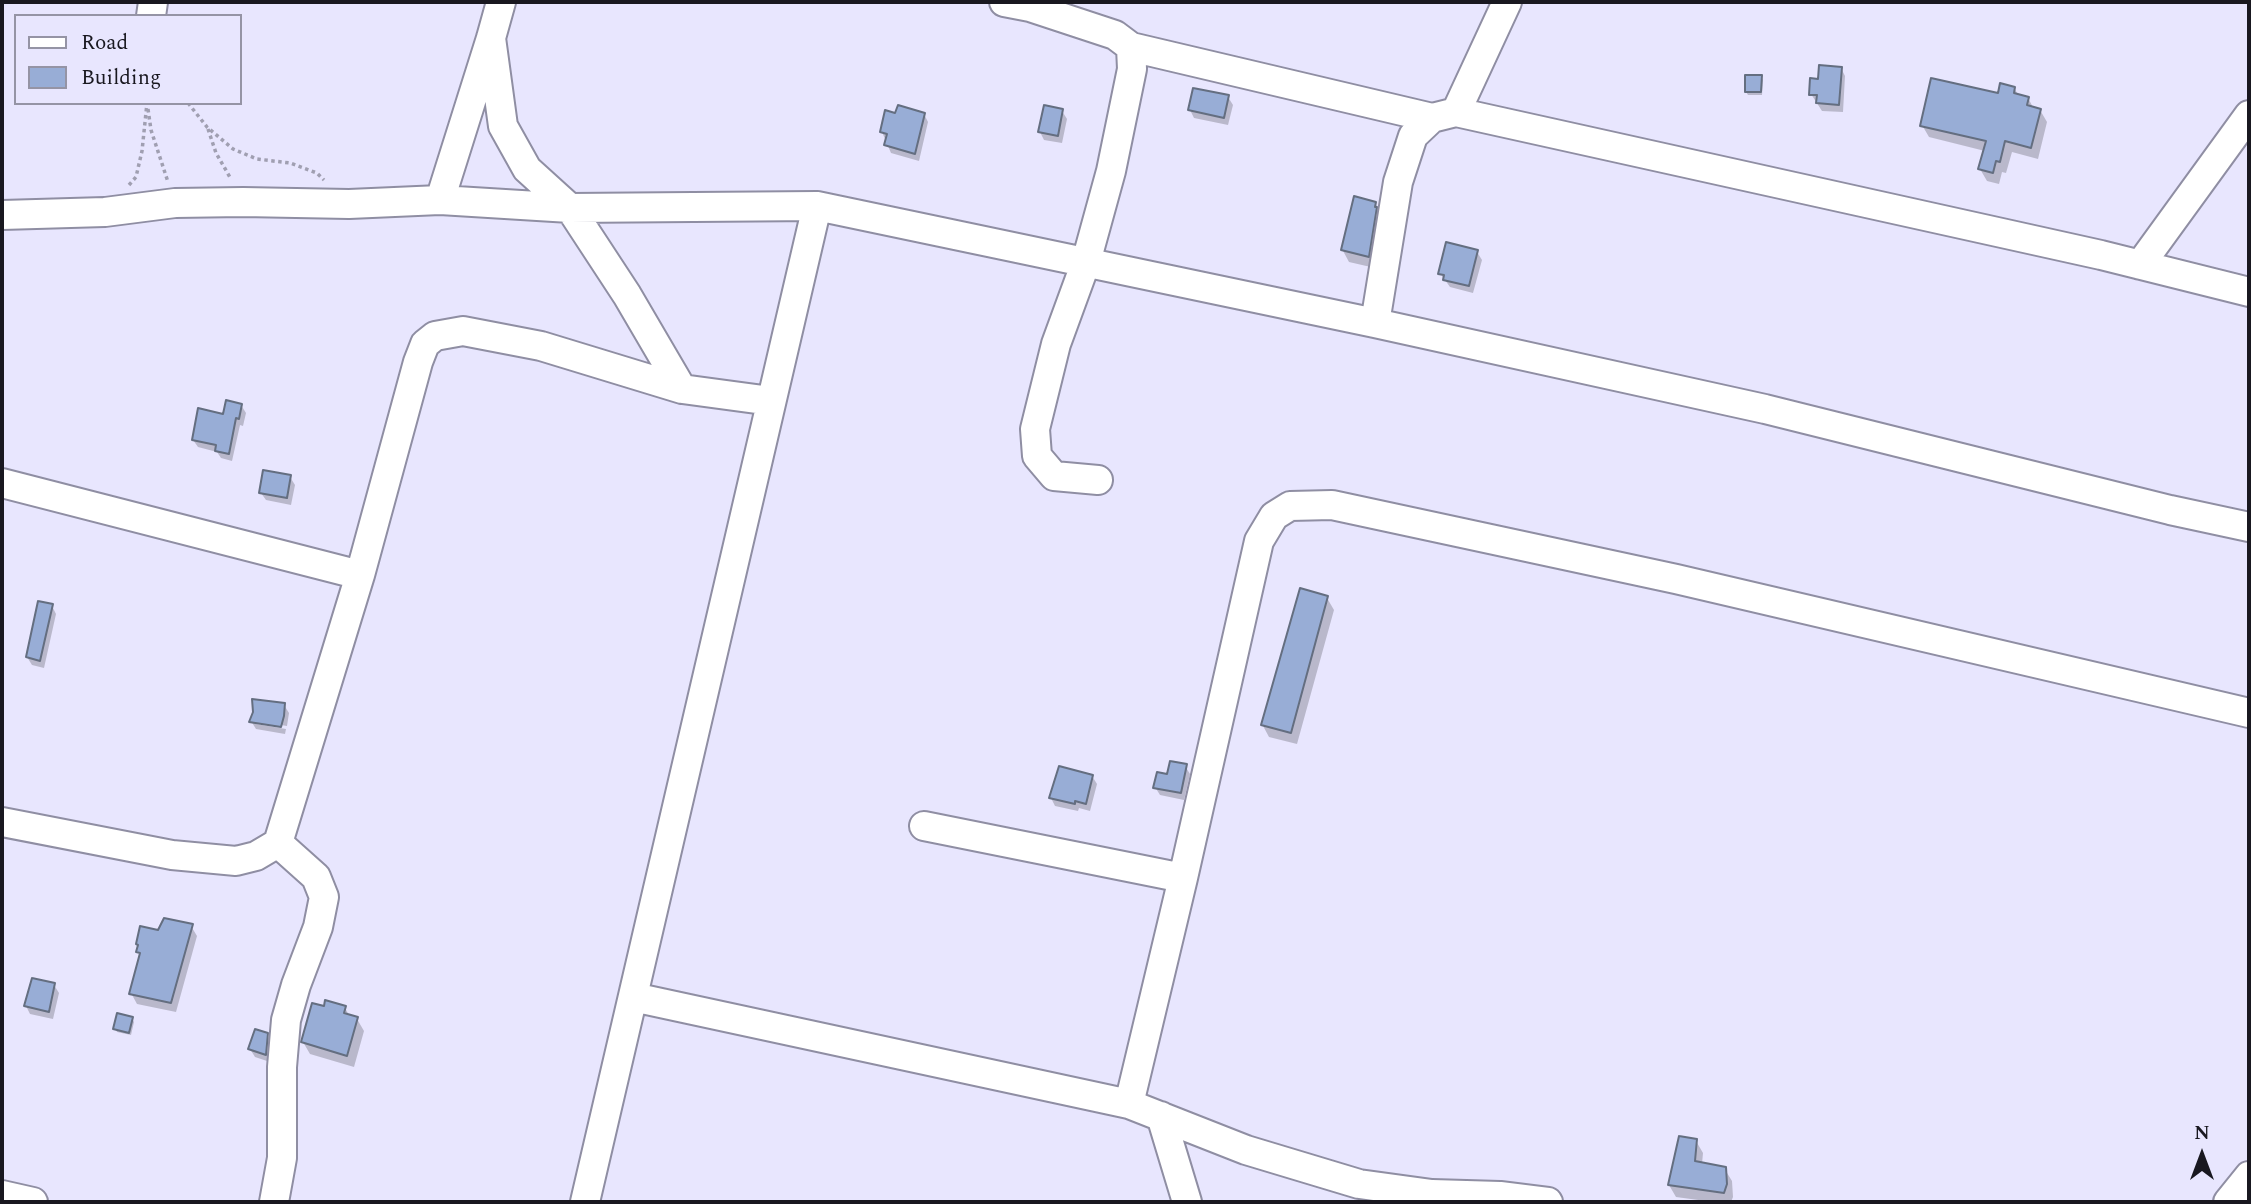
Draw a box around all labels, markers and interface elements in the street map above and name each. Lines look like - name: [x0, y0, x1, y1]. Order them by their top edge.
- legend: [14, 14, 242, 105]
- text: Road: [81, 27, 128, 59]
- text: Building: [81, 62, 161, 94]
- text: N: [2194, 1119, 2210, 1148]
- north arrow: [2167, 1120, 2237, 1190]

